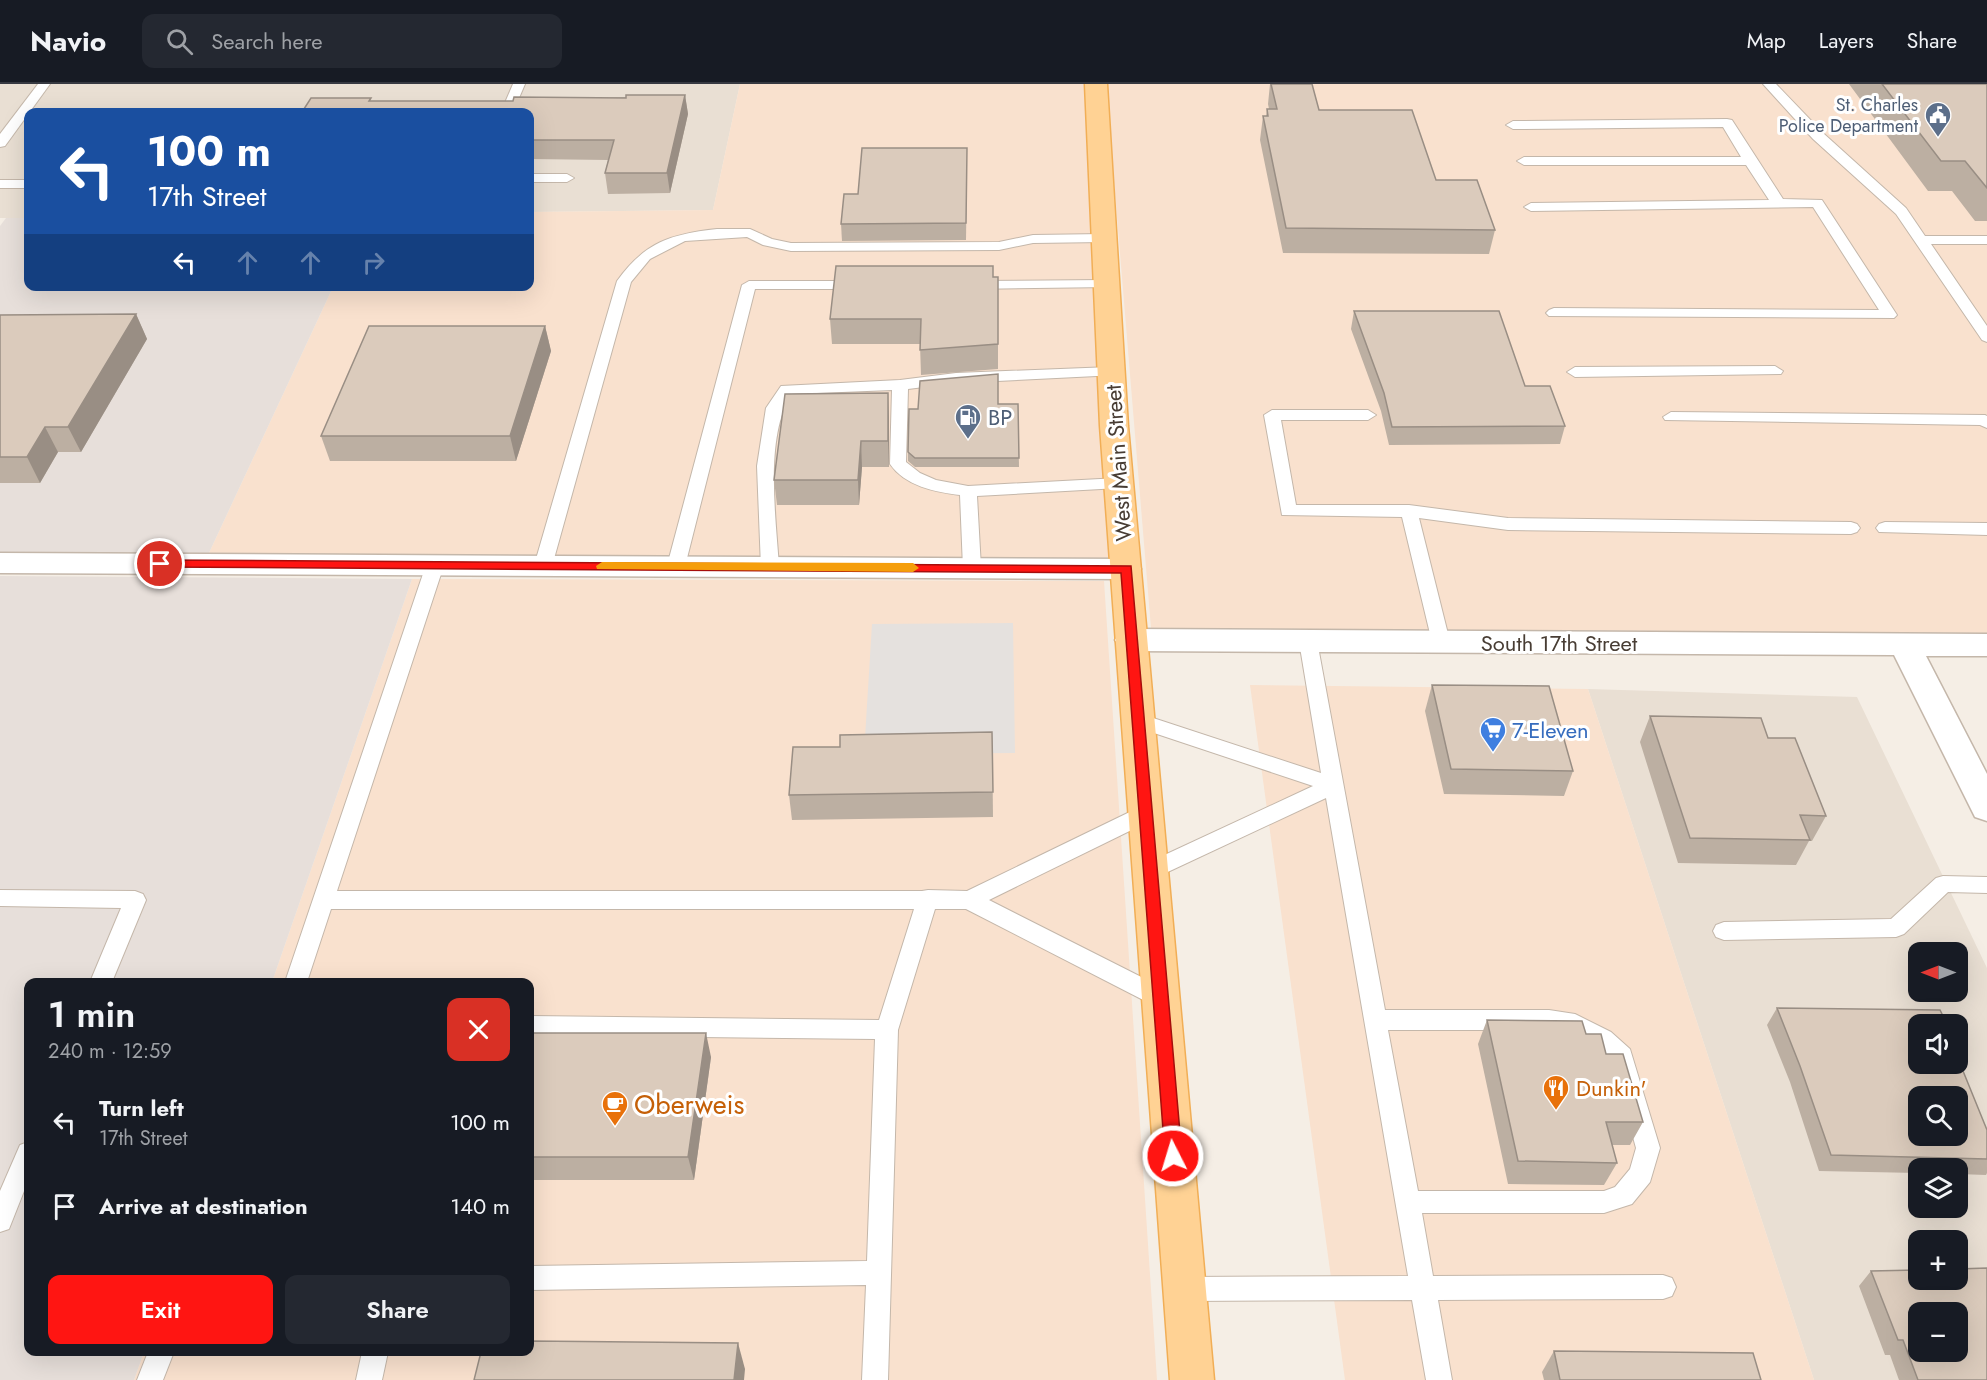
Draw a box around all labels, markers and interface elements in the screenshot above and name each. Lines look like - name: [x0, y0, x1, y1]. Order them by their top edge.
- search box: [142, 14, 562, 68]
- text: Navio: [30, 21, 106, 62]
- icon: search: [163, 25, 196, 58]
- text: Search here: [211, 25, 322, 57]
- text: Map: [1747, 26, 1786, 56]
- text: Layers: [1819, 26, 1874, 56]
- text: Share: [1907, 26, 1957, 56]
- place label: St. Charles Police Department: [1779, 92, 1919, 139]
- public building icon: St. Charles Police Department: [1923, 100, 1953, 138]
- text: 100 m: [147, 121, 271, 182]
- icon: left: [48, 132, 126, 210]
- text: 17th Street: [147, 177, 267, 216]
- icon: left: [168, 246, 201, 279]
- icon: ahead: [231, 246, 264, 279]
- icon: ahead: [294, 246, 327, 279]
- icon: right: [357, 246, 390, 279]
- street label: West Main Street: [1097, 383, 1139, 542]
- place label: BP: [988, 401, 1012, 433]
- fuel station icon: BP: [953, 402, 983, 440]
- pin: [134, 538, 185, 589]
- icon: arrive: [143, 547, 176, 580]
- street label: South 17th Street: [1481, 627, 1638, 659]
- place label: 7-Eleven: [1512, 714, 1589, 746]
- supermarket icon: 7-Eleven: [1478, 715, 1508, 753]
- north arrow: [1908, 942, 1968, 1002]
- map controls: [1908, 942, 1968, 1362]
- text: 1 min: [48, 988, 135, 1040]
- button: close: [447, 998, 510, 1061]
- button: sound: [1908, 1014, 1968, 1074]
- text: 240 m · 12:59: [48, 1037, 172, 1066]
- place label: Dunkin': [1576, 1072, 1647, 1104]
- restaurant icon: Dunkin': [1541, 1073, 1571, 1111]
- place label: Oberweis: [634, 1085, 745, 1124]
- button: search: [1908, 1086, 1968, 1146]
- cafe icon: Oberweis: [600, 1089, 630, 1127]
- text: Turn left: [99, 1092, 184, 1124]
- icon: left: [48, 1106, 81, 1139]
- text: 100 m: [450, 1106, 510, 1138]
- text: 17th Street: [99, 1124, 188, 1153]
- position arrow: [1141, 1124, 1205, 1188]
- button: layers: [1908, 1158, 1968, 1218]
- icon: arrive: [48, 1190, 81, 1223]
- text: Arrive at destination: [99, 1190, 308, 1222]
- text: 140 m: [450, 1190, 510, 1222]
- button: +: [1908, 1230, 1968, 1290]
- button: Exit: [48, 1275, 273, 1344]
- button: Share: [285, 1275, 510, 1344]
- button: −: [1908, 1302, 1968, 1362]

